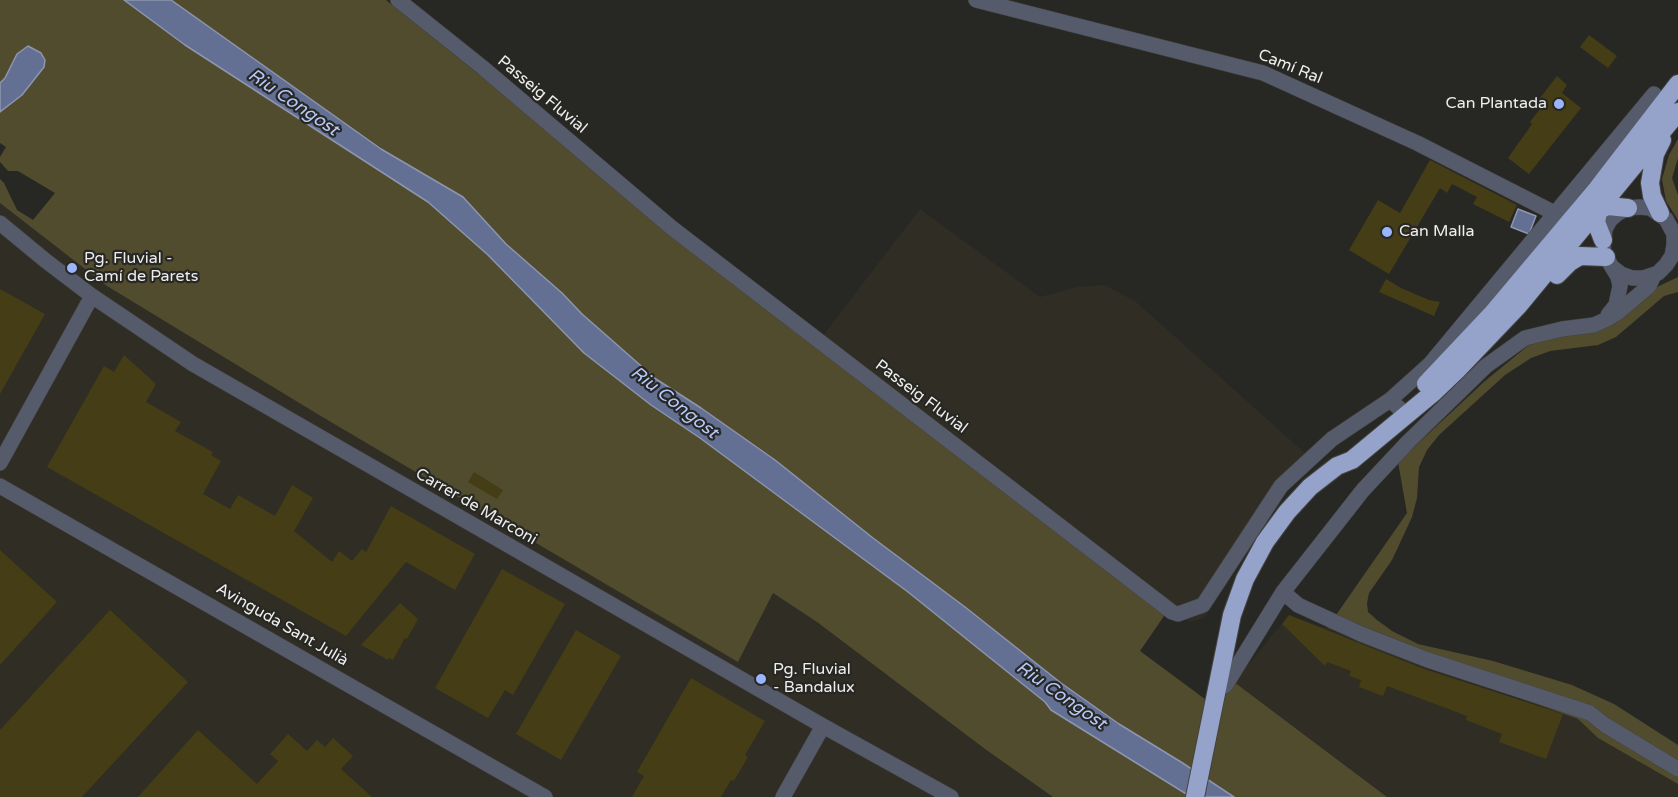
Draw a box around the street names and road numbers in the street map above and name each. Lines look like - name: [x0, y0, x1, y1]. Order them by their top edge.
- street label: Camí Ral: [1255, 45, 1325, 89]
- street label: Passeig Fluvial: [493, 52, 591, 138]
- street label: Passeig Fluvial: [871, 356, 971, 438]
- street label: Carrer de Marconi: [412, 464, 540, 550]
- street label: Avinguda Sant Julià: [212, 579, 352, 671]

